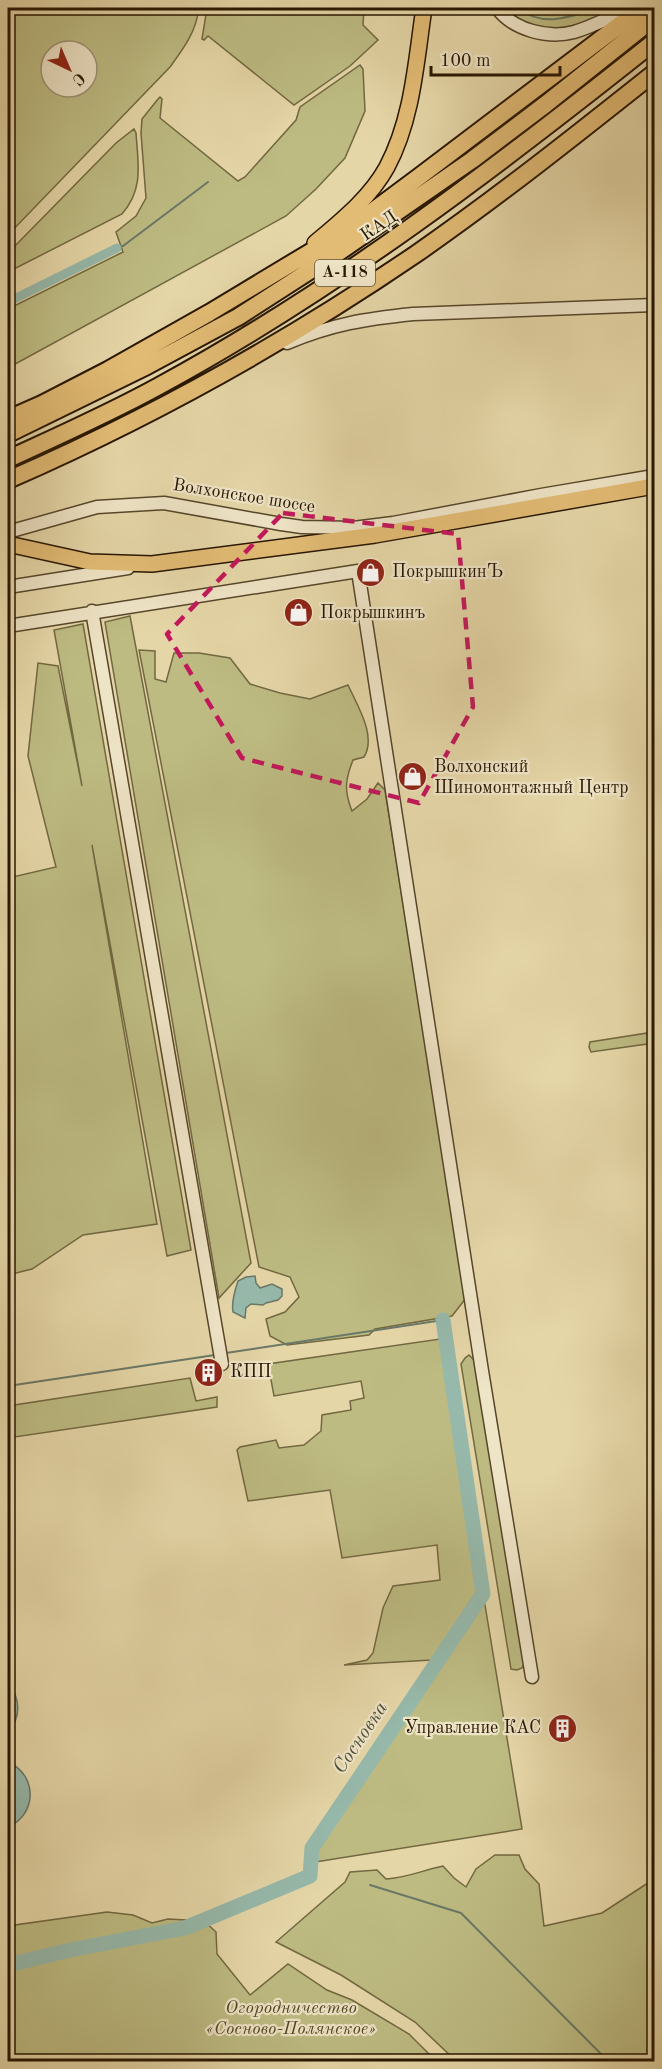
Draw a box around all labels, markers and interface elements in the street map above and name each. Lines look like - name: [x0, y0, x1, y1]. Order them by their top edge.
- north arrow: [39, 39, 99, 99]
- scale bar: [431, 39, 560, 77]
- text: 100 m: [440, 52, 491, 70]
- text: С: [69, 69, 87, 88]
- street label: КАД: [358, 207, 400, 245]
- road number: А-118: [315, 260, 375, 286]
- street label: Волхонское шоссе: [172, 476, 316, 516]
- shop icon: ПокрышкинЪ: [355, 556, 387, 588]
- place label: ПокрышкинЪ: [392, 563, 503, 581]
- shop icon: Покрышкинъ: [283, 597, 315, 629]
- place label: Покрышкинъ: [320, 604, 425, 622]
- place label: Волхонский Шиномонтажный Центр: [434, 758, 629, 797]
- shop icon: Волхонский Шиномонтажный Центр: [397, 761, 429, 793]
- building icon: КПП: [193, 1356, 225, 1388]
- place label: КПП: [230, 1363, 271, 1381]
- water label: Сосновка: [330, 1698, 392, 1778]
- building icon: Управление КАС: [546, 1712, 578, 1744]
- place label: Управление КАС: [404, 1719, 541, 1737]
- park label: Огородничество «Сосново-Полянское»: [206, 1999, 376, 2038]

